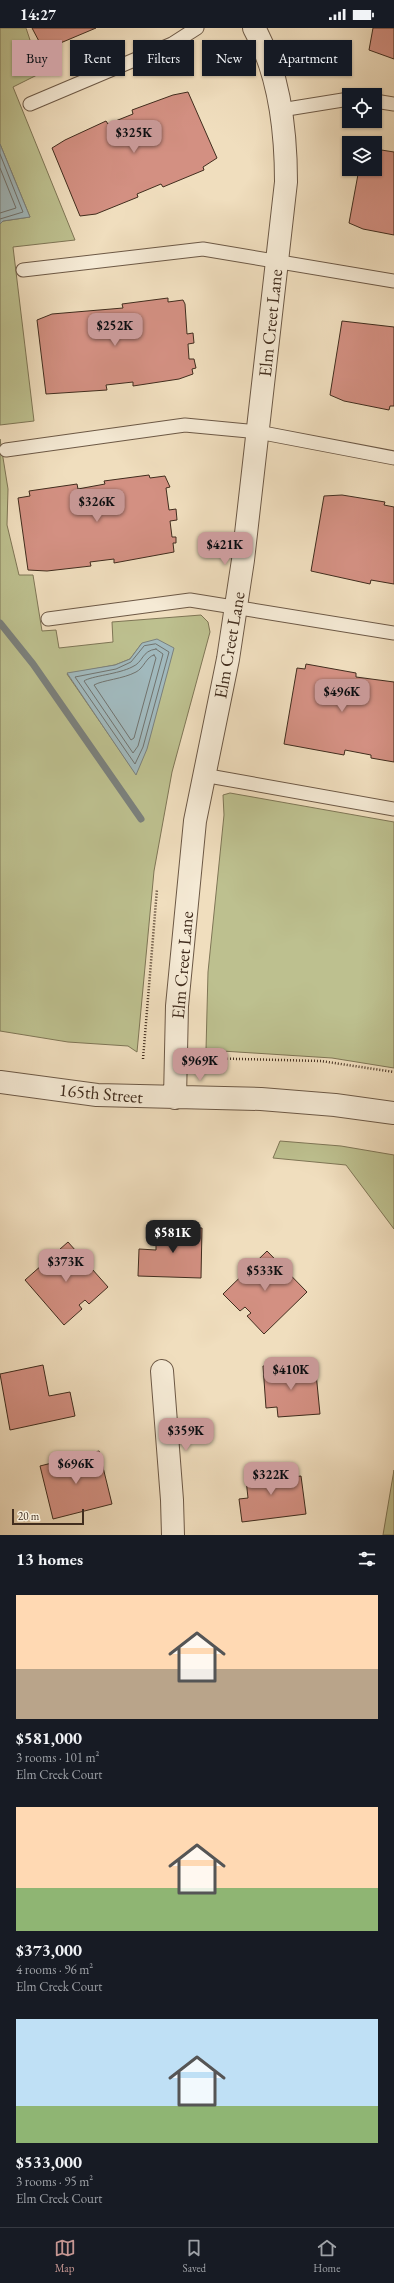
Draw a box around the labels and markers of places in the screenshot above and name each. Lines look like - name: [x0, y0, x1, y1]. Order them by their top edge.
- pin: $325K: [106, 120, 162, 154]
- pin: $252K: [87, 313, 143, 347]
- pin: $326K: [69, 489, 125, 523]
- pin: $421K: [197, 532, 253, 566]
- pin: $496K: [314, 679, 370, 713]
- pin: $969K: [172, 1048, 228, 1082]
- pin: $581K: [145, 1220, 201, 1254]
- pin: $373K: [38, 1249, 94, 1283]
- pin: $533K: [237, 1258, 293, 1292]
- pin: $410K: [263, 1357, 319, 1391]
- pin: $359K: [158, 1418, 214, 1452]
- pin: $696K: [48, 1451, 104, 1485]
- pin: $322K: [243, 1462, 299, 1496]

